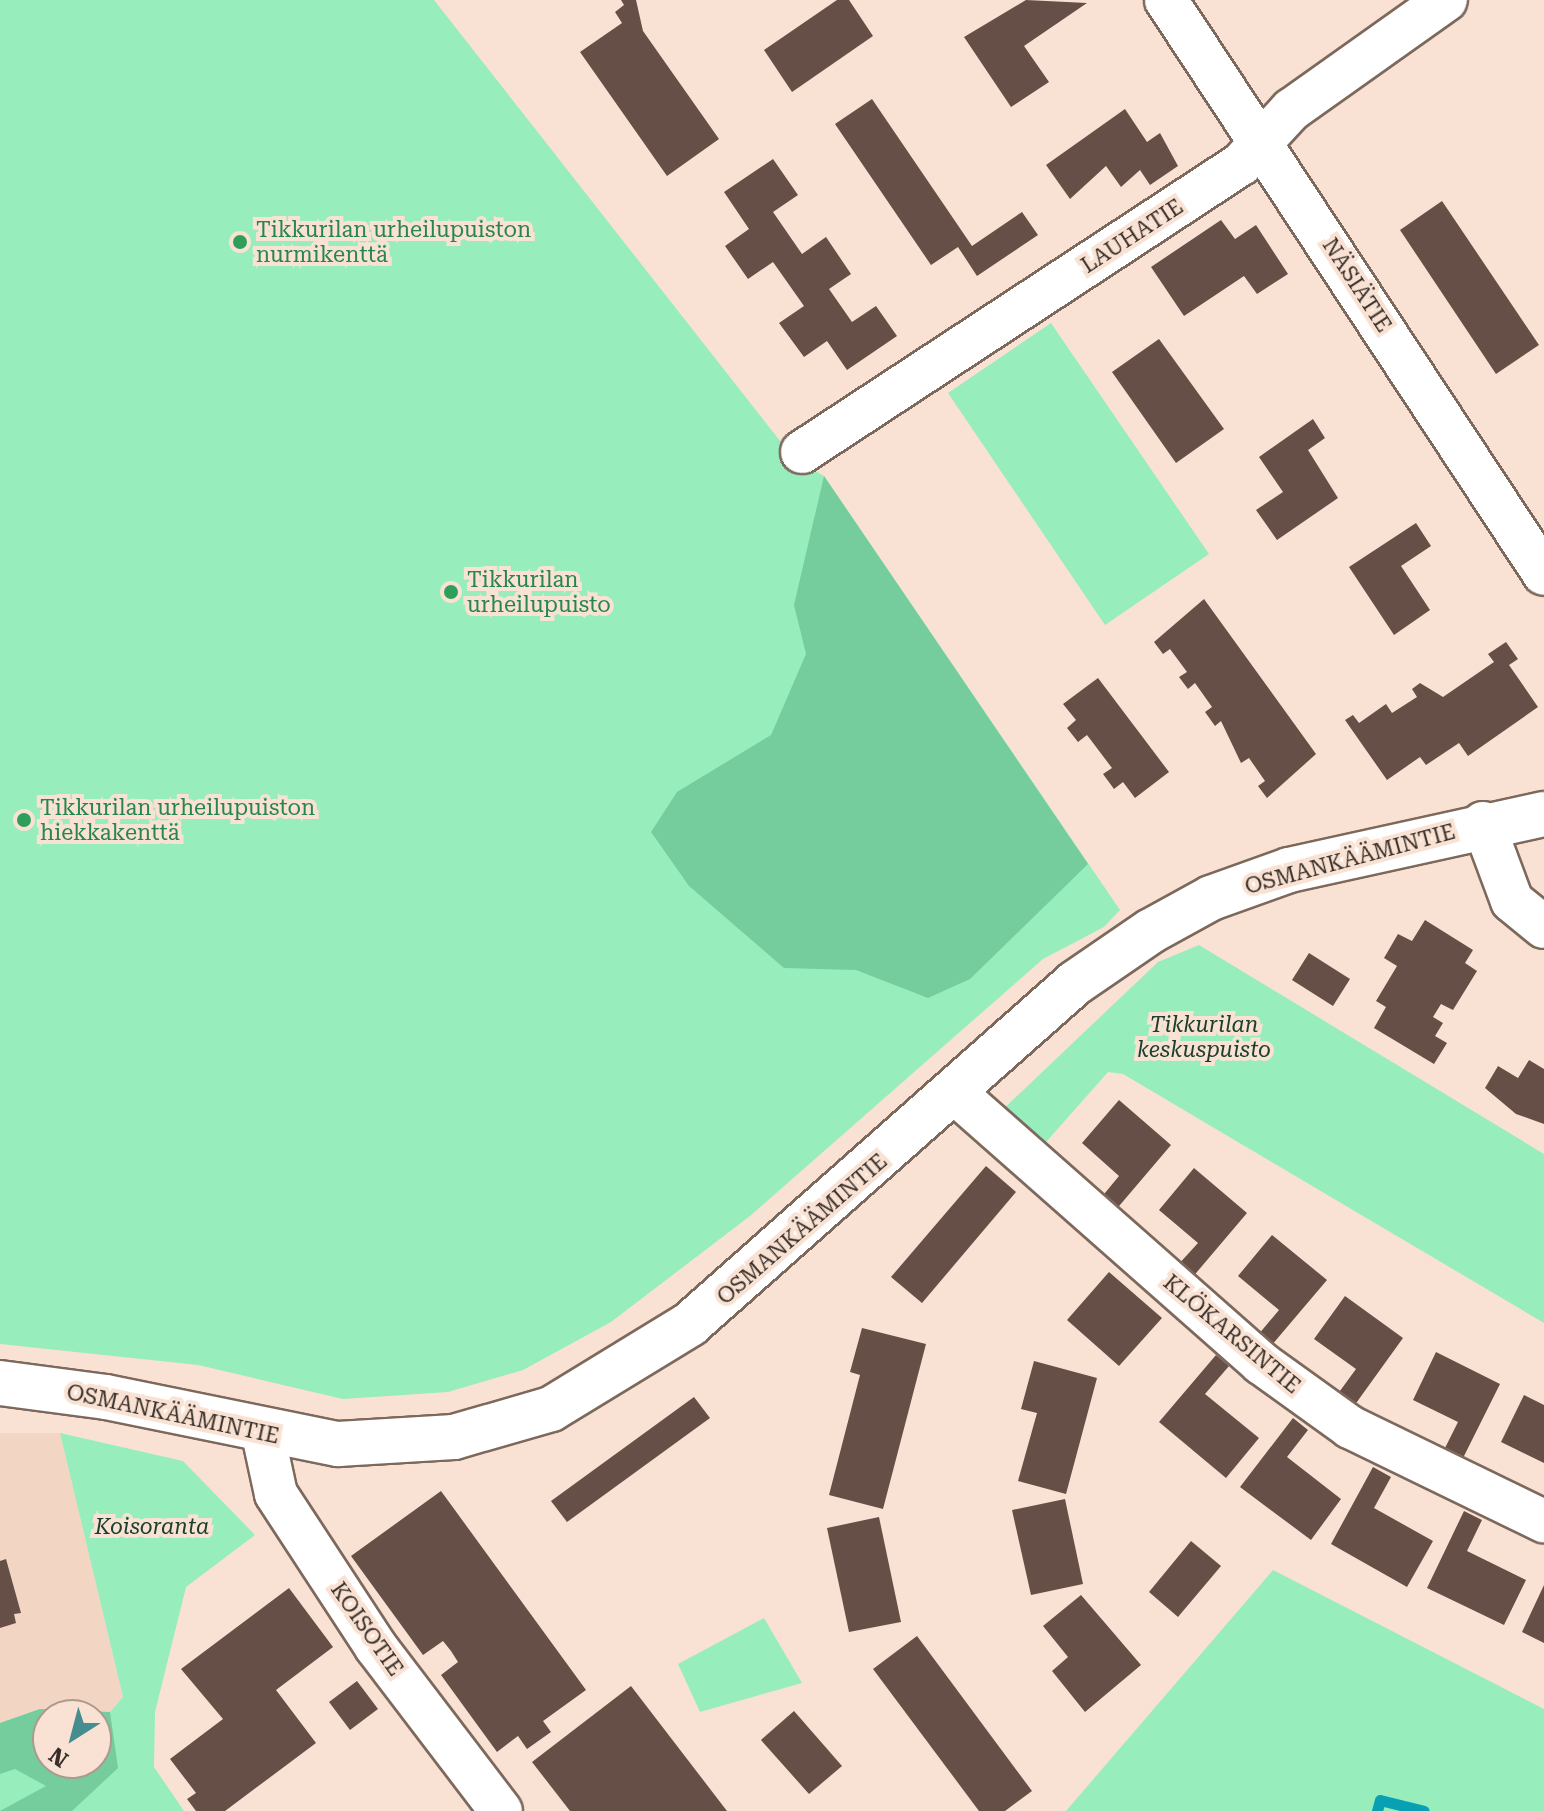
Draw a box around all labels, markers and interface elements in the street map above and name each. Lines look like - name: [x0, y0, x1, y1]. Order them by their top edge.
- street label: LAUHATIE: [1076, 193, 1188, 279]
- place label: Tikkurilan urheilupuiston nurmikenttä: [256, 216, 531, 268]
- marker: Tikkurilan urheilupuiston nurmikenttä: [231, 233, 249, 251]
- street label: NÄSIÄTIE: [1317, 233, 1397, 337]
- place label: Tikkurilan urheilupuisto: [467, 566, 611, 618]
- marker: Tikkurilan urheilupuisto: [442, 583, 460, 601]
- place label: Tikkurilan urheilupuiston hiekkakenttä: [40, 794, 315, 846]
- marker: Tikkurilan urheilupuiston hiekkakenttä: [15, 811, 33, 829]
- street label: OSMANKÄÄMINTIE: [1242, 818, 1458, 900]
- park label: Tikkurilan keskuspuisto: [1137, 1011, 1271, 1062]
- street label: OSMANKÄÄMINTIE: [712, 1148, 892, 1310]
- street label: KLÖKARSINTIE: [1158, 1269, 1306, 1399]
- street label: OSMANKÄÄMINTIE: [64, 1379, 282, 1449]
- park label: Koisoranta: [95, 1514, 209, 1540]
- street label: KOISOTIE: [325, 1577, 409, 1681]
- north arrow: [32, 1699, 112, 1779]
- text: N: [45, 1742, 73, 1772]

